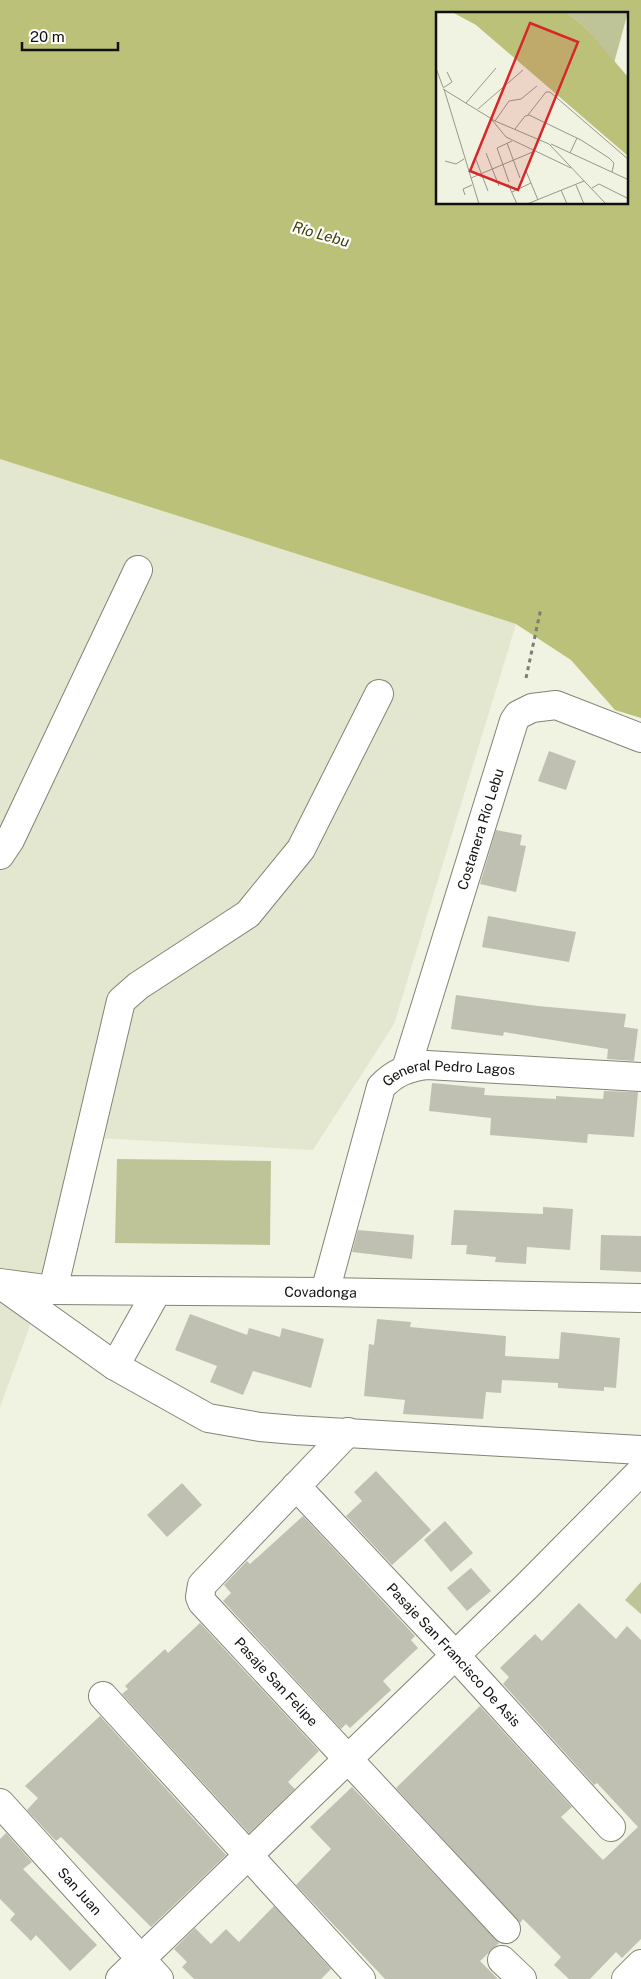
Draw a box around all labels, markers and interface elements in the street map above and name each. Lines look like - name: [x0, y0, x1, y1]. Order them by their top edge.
- inset map: [436, 12, 628, 205]
- scale bar: [22, 20, 119, 52]
- text: 20 m: [30, 28, 65, 45]
- water label: Río Lebu: [291, 218, 351, 250]
- street label: Costanera Río Lebu: [454, 767, 507, 892]
- street label: General Pedro Lagos: [379, 1057, 515, 1090]
- street label: Covadonga: [284, 1284, 357, 1301]
- street label: Pasaje San Francisco De Asis: [384, 1580, 524, 1730]
- street label: Pasaje San Felipe: [231, 1634, 321, 1729]
- street label: San Juan: [54, 1864, 105, 1918]

